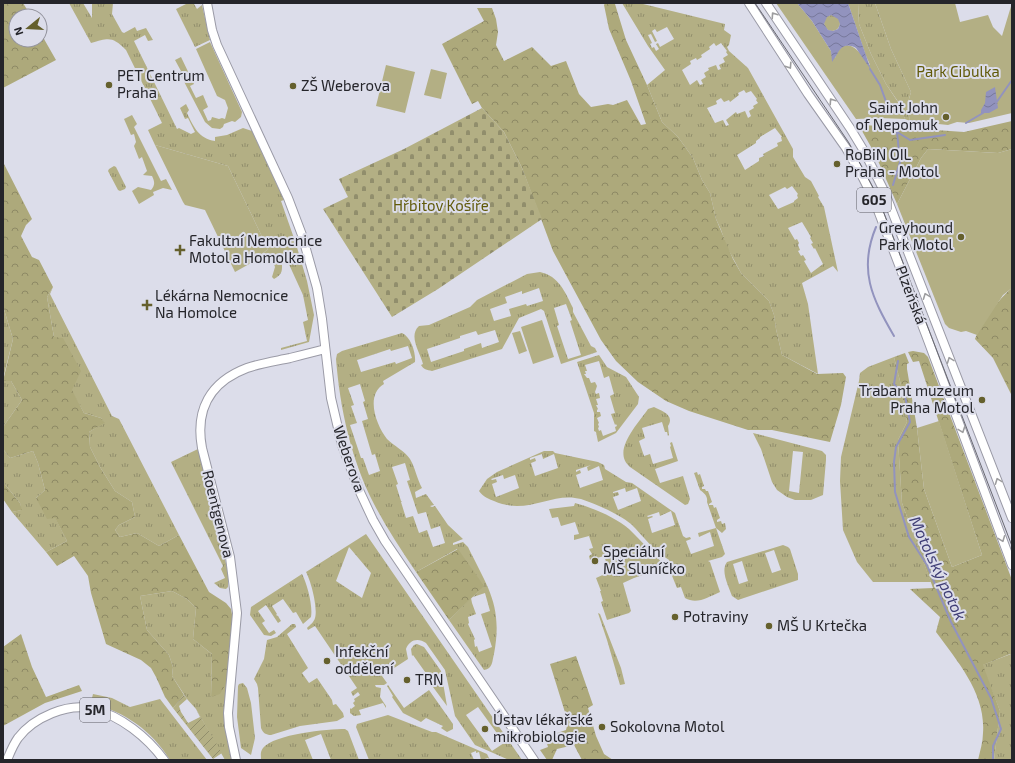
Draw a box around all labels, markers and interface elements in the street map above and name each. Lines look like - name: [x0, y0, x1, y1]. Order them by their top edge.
- north arrow: [8, 8, 48, 48]
- one-way arrow: [771, 12, 779, 19]
- text: N: [11, 25, 25, 37]
- one-way arrow: [785, 62, 792, 69]
- park label: Park Cibulka: [916, 62, 1000, 80]
- place label: PET Centrum Praha: [117, 66, 205, 101]
- place label: ZŠ Weberova: [301, 76, 390, 94]
- marker: PET Centrum Praha: [104, 80, 114, 90]
- marker: ZŠ Weberova: [288, 81, 298, 91]
- place label: Saint John of Nepomuk: [856, 98, 938, 133]
- one-way arrow: [830, 99, 837, 106]
- marker: Saint John of Nepomuk: [941, 112, 951, 122]
- place label: RoBiN OIL Praha - Motol: [845, 145, 939, 180]
- marker: RoBiN OIL Praha - Motol: [832, 159, 842, 169]
- road number: 605: [857, 188, 891, 212]
- park label: Hřbitov Košíře: [393, 196, 489, 214]
- place label: Greyhound Park Motol: [879, 218, 954, 253]
- place label: Fakultní Nemocnice Motol a Homolka: [189, 231, 322, 266]
- marker: Greyhound Park Motol: [956, 232, 966, 242]
- marker: Fakultní Nemocnice Motol a Homolka: [174, 244, 186, 256]
- street label: Plzeňská: [893, 263, 931, 326]
- place label: Lékárna Nemocnice Na Homolce: [155, 286, 288, 321]
- one-way arrow: [922, 292, 930, 299]
- marker: Lékárna Nemocnice Na Homolce: [142, 300, 152, 310]
- one-way arrow: [947, 357, 955, 364]
- place label: Trabant muzeum Praha Motol: [859, 381, 975, 416]
- marker: Trabant muzeum Praha Motol: [977, 395, 987, 405]
- street label: Weberova: [330, 423, 370, 494]
- one-way arrow: [957, 426, 965, 433]
- street label: Roentgenova: [199, 468, 239, 560]
- one-way arrow: [994, 478, 1002, 485]
- water label: Motolský potok: [905, 513, 971, 623]
- one-way arrow: [998, 535, 1006, 542]
- place label: Speciální MŠ Sluníčko: [603, 542, 685, 577]
- marker: Speciální MŠ Sluníčko: [590, 556, 600, 566]
- place label: Potraviny: [683, 607, 749, 625]
- marker: Potraviny: [670, 612, 680, 622]
- place label: MŠ U Krtečka: [777, 616, 867, 634]
- marker: MŠ U Krtečka: [764, 621, 774, 631]
- place label: Infekční oddělení: [335, 642, 395, 677]
- marker: Infekční oddělení: [322, 656, 332, 666]
- place label: TRN: [415, 670, 444, 688]
- marker: TRN: [402, 675, 412, 685]
- road number: 5M: [80, 698, 110, 722]
- place label: Ústav lékařské mikrobiologie: [493, 710, 593, 745]
- place label: Sokolovna Motol: [610, 717, 725, 735]
- marker: Sokolovna Motol: [597, 722, 607, 732]
- marker: Ústav lékařské mikrobiologie: [480, 724, 490, 734]

